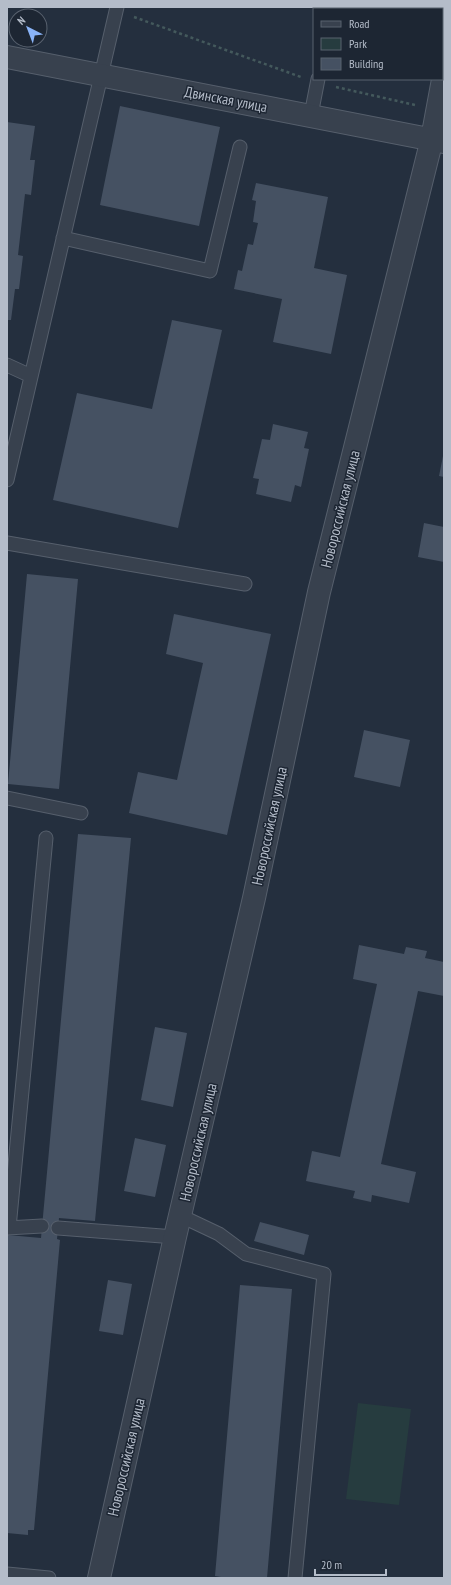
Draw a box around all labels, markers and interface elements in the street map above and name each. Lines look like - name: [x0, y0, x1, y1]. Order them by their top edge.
- north arrow: [8, 8, 48, 48]
- legend: [313, 8, 443, 80]
- text: N: [14, 13, 28, 28]
- text: Road: [349, 16, 369, 31]
- text: Park: [349, 36, 367, 51]
- text: Building: [349, 56, 384, 71]
- street label: Двинская улица: [183, 82, 269, 116]
- street label: Новороссийская улица: [316, 448, 364, 570]
- street label: Новороссийская улица: [247, 765, 291, 887]
- street label: Новороссийская улица: [175, 1081, 221, 1203]
- street label: Новороссийская улица: [103, 1396, 149, 1518]
- scale bar: [315, 1551, 386, 1577]
- text: 20 m: [321, 1557, 342, 1572]

